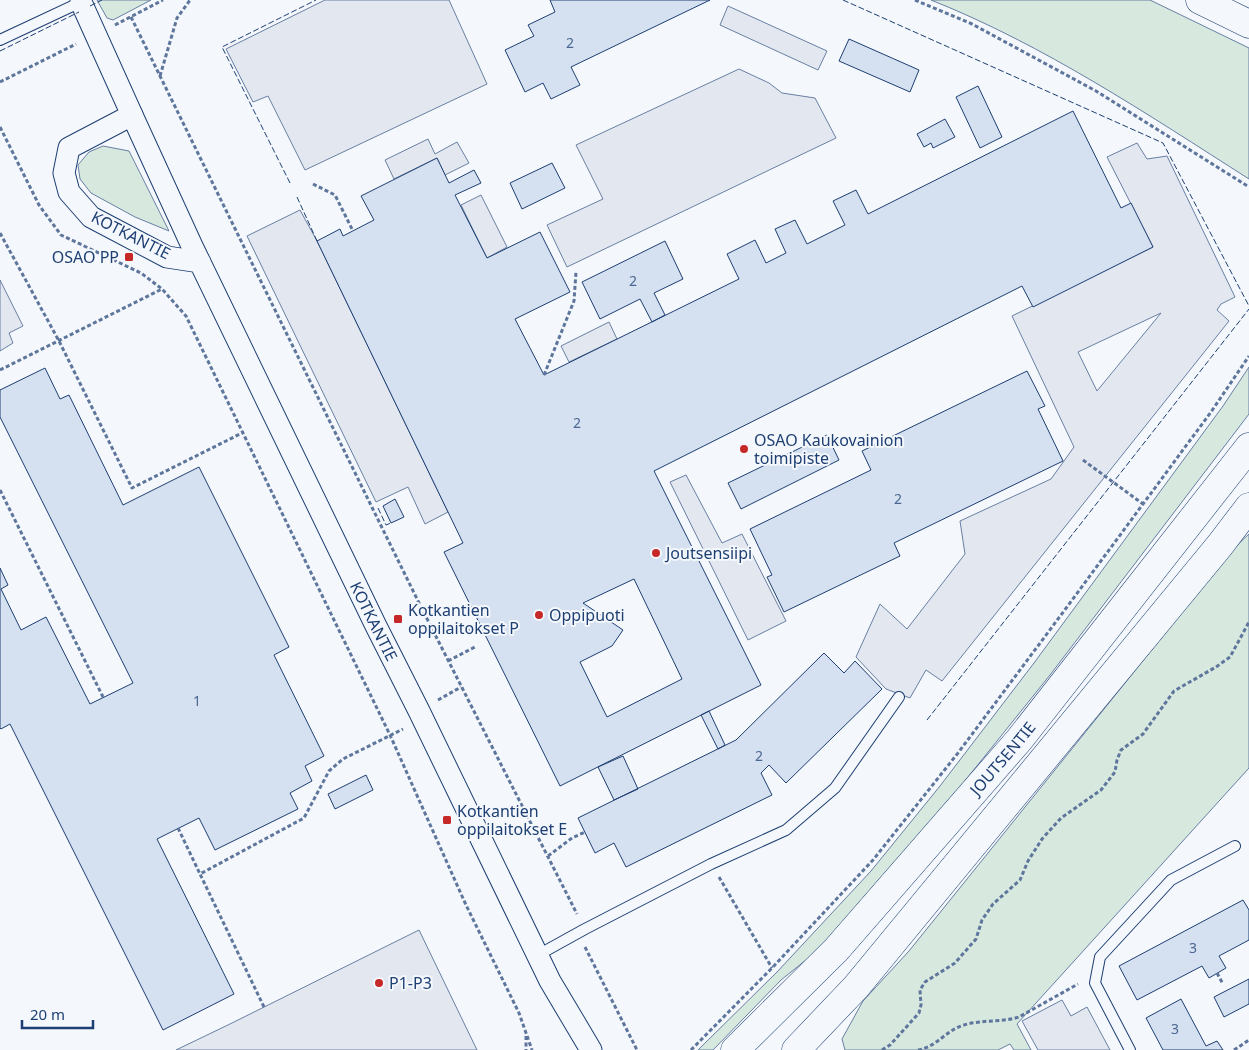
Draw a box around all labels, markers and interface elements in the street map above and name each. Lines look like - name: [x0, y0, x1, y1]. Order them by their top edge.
- house number: 2: [566, 33, 574, 52]
- street label: KOTKANTIE: [88, 206, 174, 264]
- place label: OSAO PP: [52, 246, 119, 268]
- marker: OSAO PP: [123, 251, 135, 263]
- house number: 2: [629, 271, 637, 290]
- house number: 2: [573, 413, 581, 432]
- place label: OSAO Kaukovainion toimipiste: [754, 429, 903, 469]
- marker: OSAO Kaukovainion toimipiste: [738, 443, 750, 455]
- house number: 2: [894, 489, 902, 508]
- place label: Joutsensiipi: [664, 542, 752, 564]
- marker: Joutsensiipi: [650, 547, 662, 559]
- street label: KOTKANTIE: [345, 578, 403, 665]
- place label: Kotkantien oppilaitokset P: [408, 599, 519, 639]
- place label: Oppipuoti: [549, 604, 625, 626]
- marker: Oppipuoti: [533, 609, 545, 621]
- marker: Kotkantien oppilaitokset P: [392, 613, 404, 625]
- house number: 1: [193, 691, 201, 710]
- street label: JOUTSENTIE: [963, 717, 1040, 801]
- house number: 2: [755, 746, 763, 765]
- place label: Kotkantien oppilaitokset E: [457, 800, 567, 840]
- marker: Kotkantien oppilaitokset E: [441, 814, 453, 826]
- house number: 3: [1189, 938, 1197, 957]
- place label: P1-P3: [389, 972, 432, 994]
- marker: P1-P3: [373, 977, 385, 989]
- scale bar: [22, 998, 94, 1030]
- text: 20 m: [30, 1004, 65, 1024]
- house number: 3: [1171, 1019, 1179, 1038]

